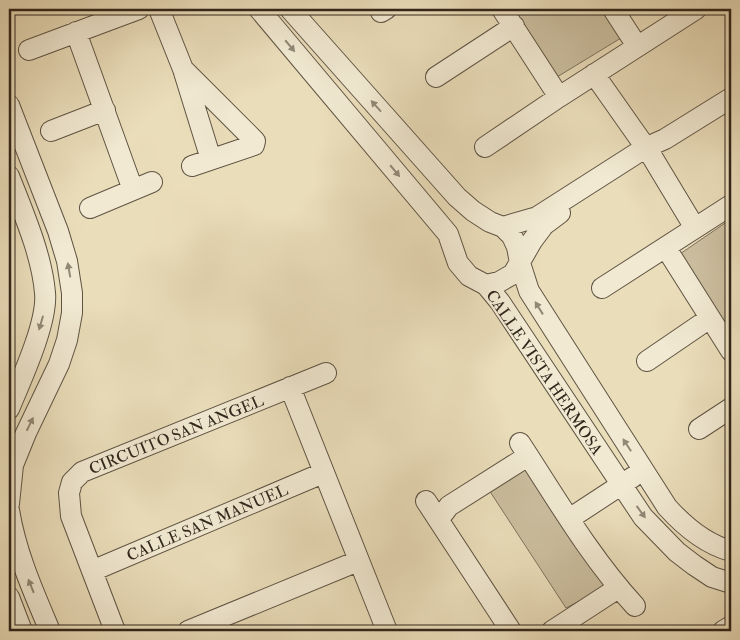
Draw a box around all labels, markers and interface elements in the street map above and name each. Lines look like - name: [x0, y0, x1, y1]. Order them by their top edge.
- one-way arrow: [285, 39, 296, 52]
- one-way arrow: [371, 100, 382, 113]
- one-way arrow: [389, 164, 400, 177]
- one-way arrow: [64, 262, 72, 278]
- street label: CALLE VISTA HERMOSA: [481, 286, 607, 459]
- one-way arrow: [535, 301, 544, 314]
- one-way arrow: [36, 316, 44, 331]
- street label: CIRCUITO SAN ANGEL: [86, 391, 267, 479]
- one-way arrow: [26, 417, 34, 431]
- one-way arrow: [622, 438, 632, 451]
- street label: CALLE SAN MANUEL: [124, 480, 291, 566]
- one-way arrow: [636, 505, 646, 519]
- one-way arrow: [27, 579, 35, 593]

